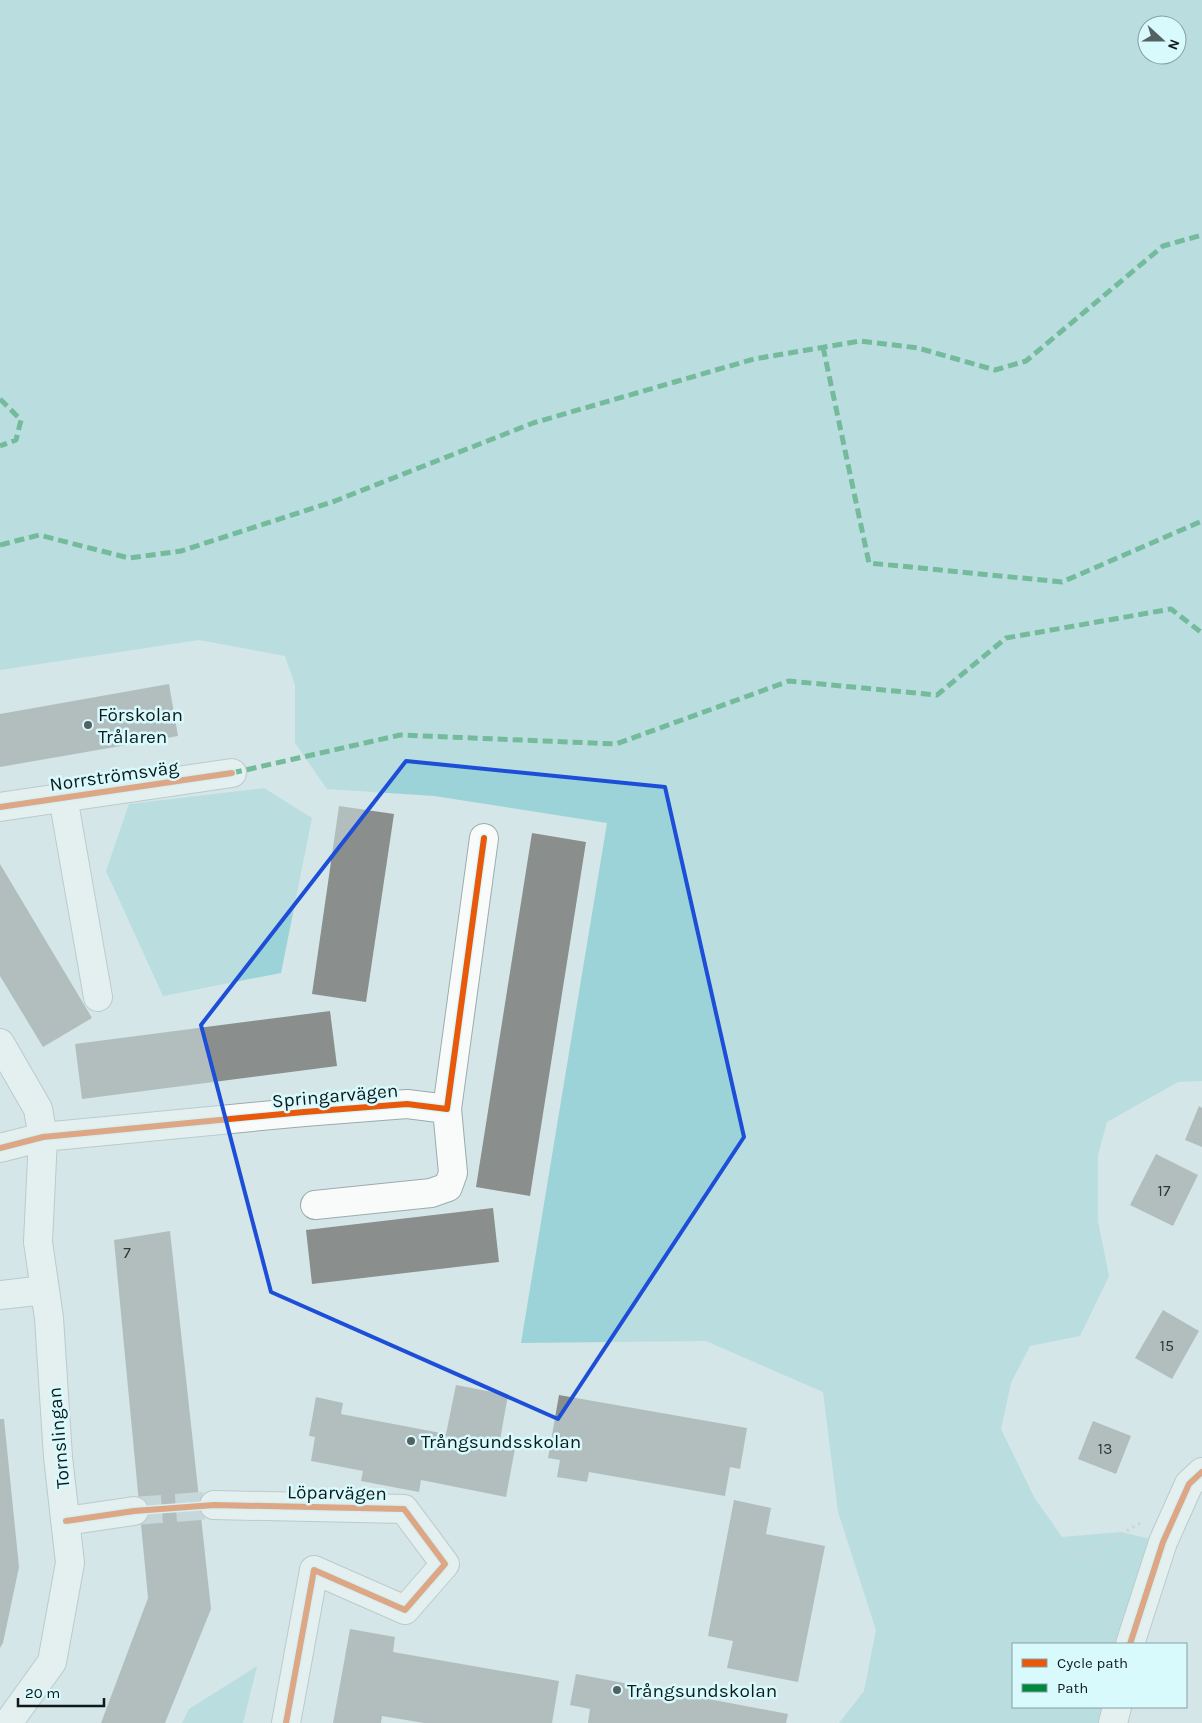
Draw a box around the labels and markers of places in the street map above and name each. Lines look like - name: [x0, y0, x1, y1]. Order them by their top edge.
- place label: Förskolan Trålaren: [98, 704, 183, 748]
- marker: Förskolan Trålaren: [82, 719, 94, 731]
- place label: Trångsundsskolan: [421, 1431, 581, 1453]
- marker: Trångsundsskolan: [405, 1435, 417, 1447]
- place label: Trångsundskolan: [627, 1680, 777, 1702]
- marker: Trångsundskolan: [611, 1684, 623, 1696]

